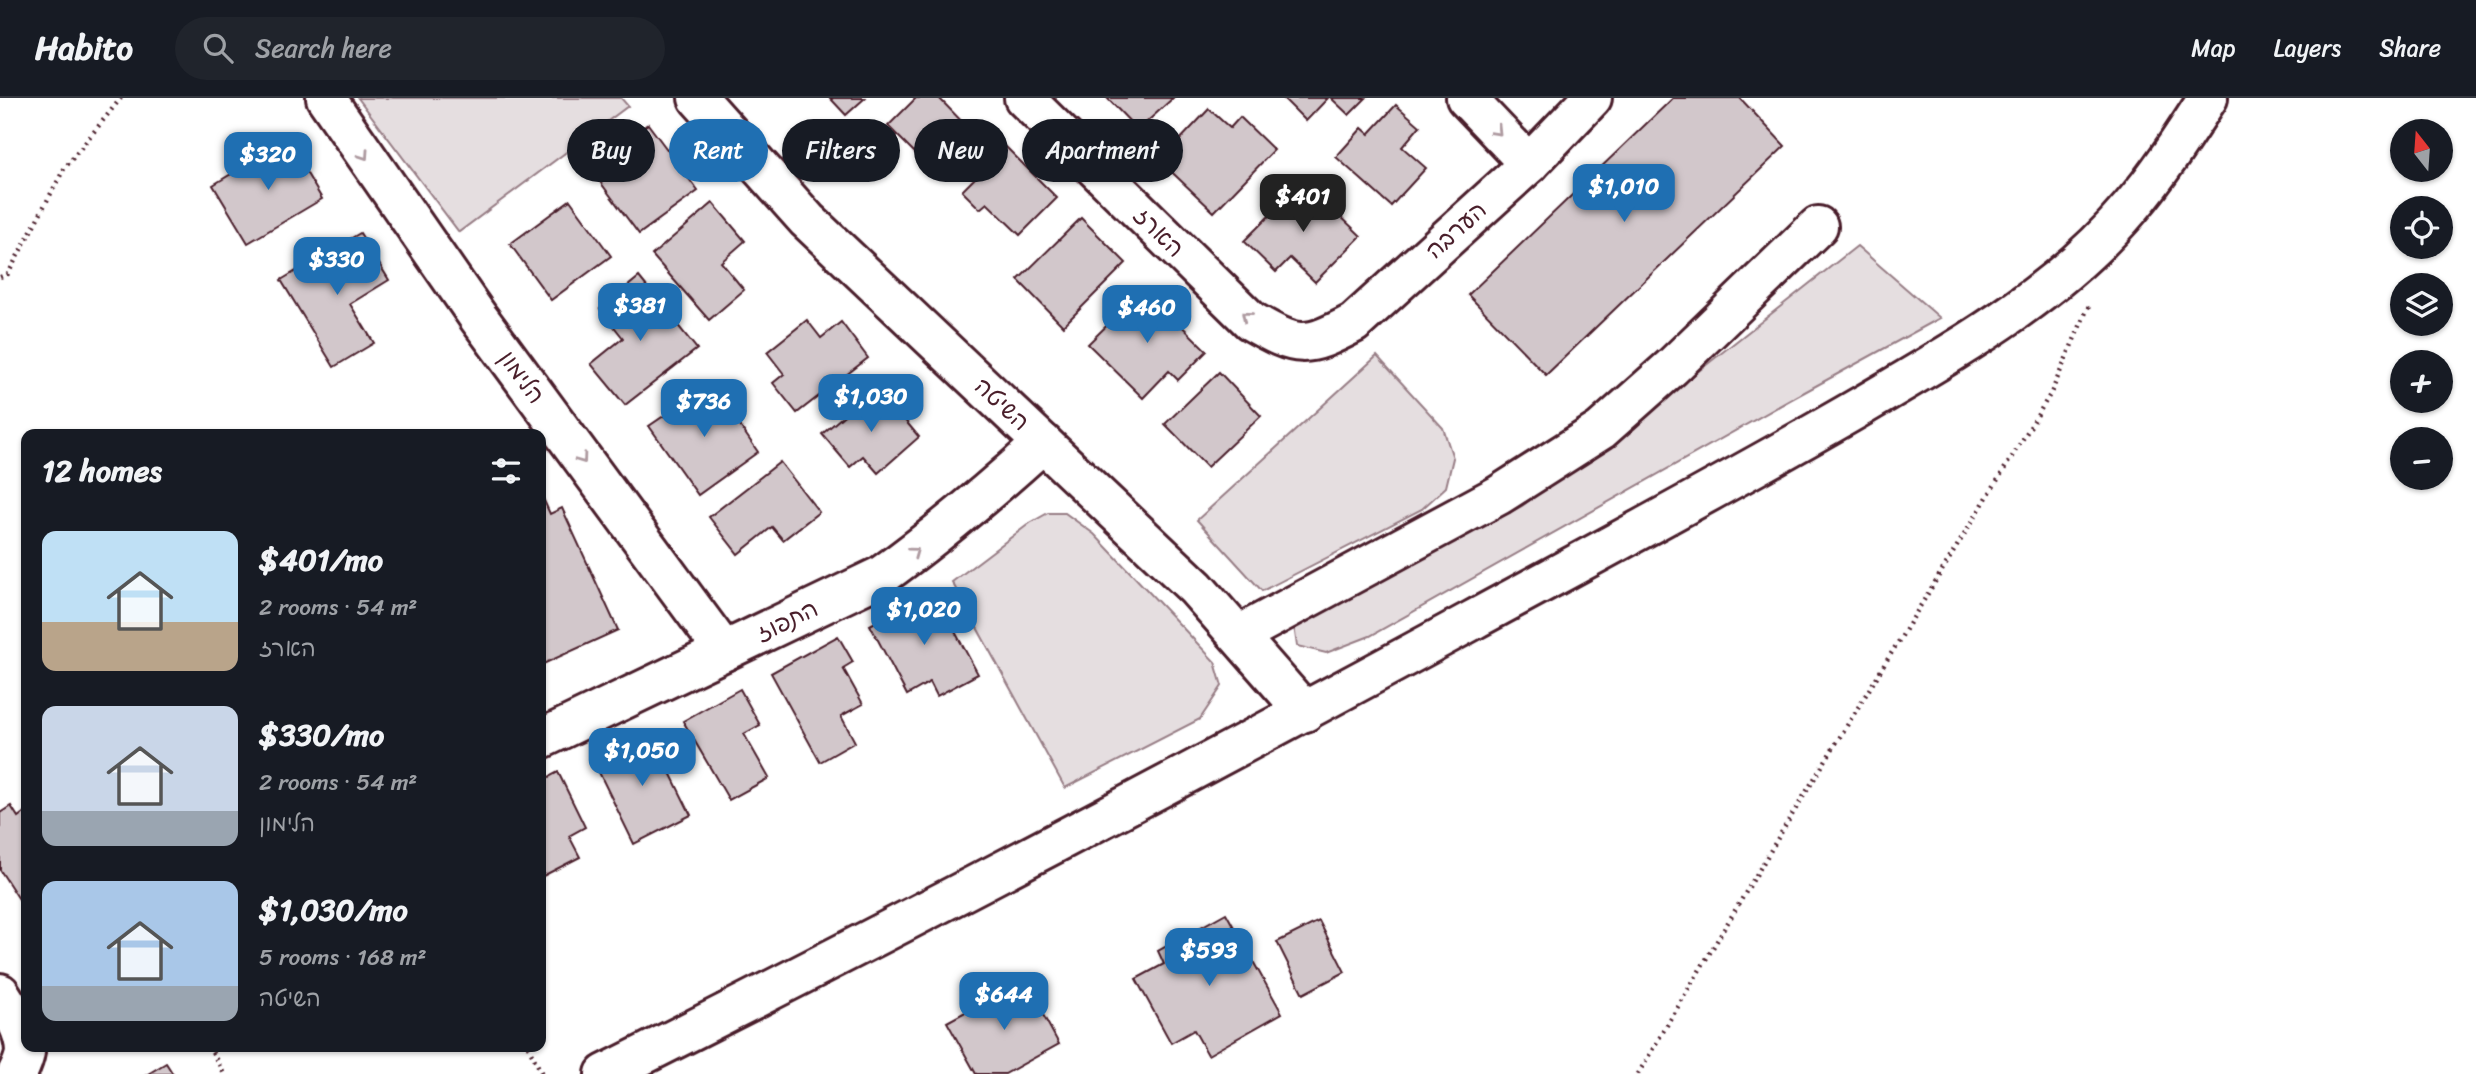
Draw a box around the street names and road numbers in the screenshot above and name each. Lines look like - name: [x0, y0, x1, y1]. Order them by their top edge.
- street label: הערבה: [1415, 190, 1497, 270]
- street label: הארז: [1123, 196, 1195, 268]
- street label: הלימון: [488, 341, 556, 413]
- street label: השיטה: [964, 367, 1040, 441]
- street label: התפוז: [748, 588, 826, 654]

